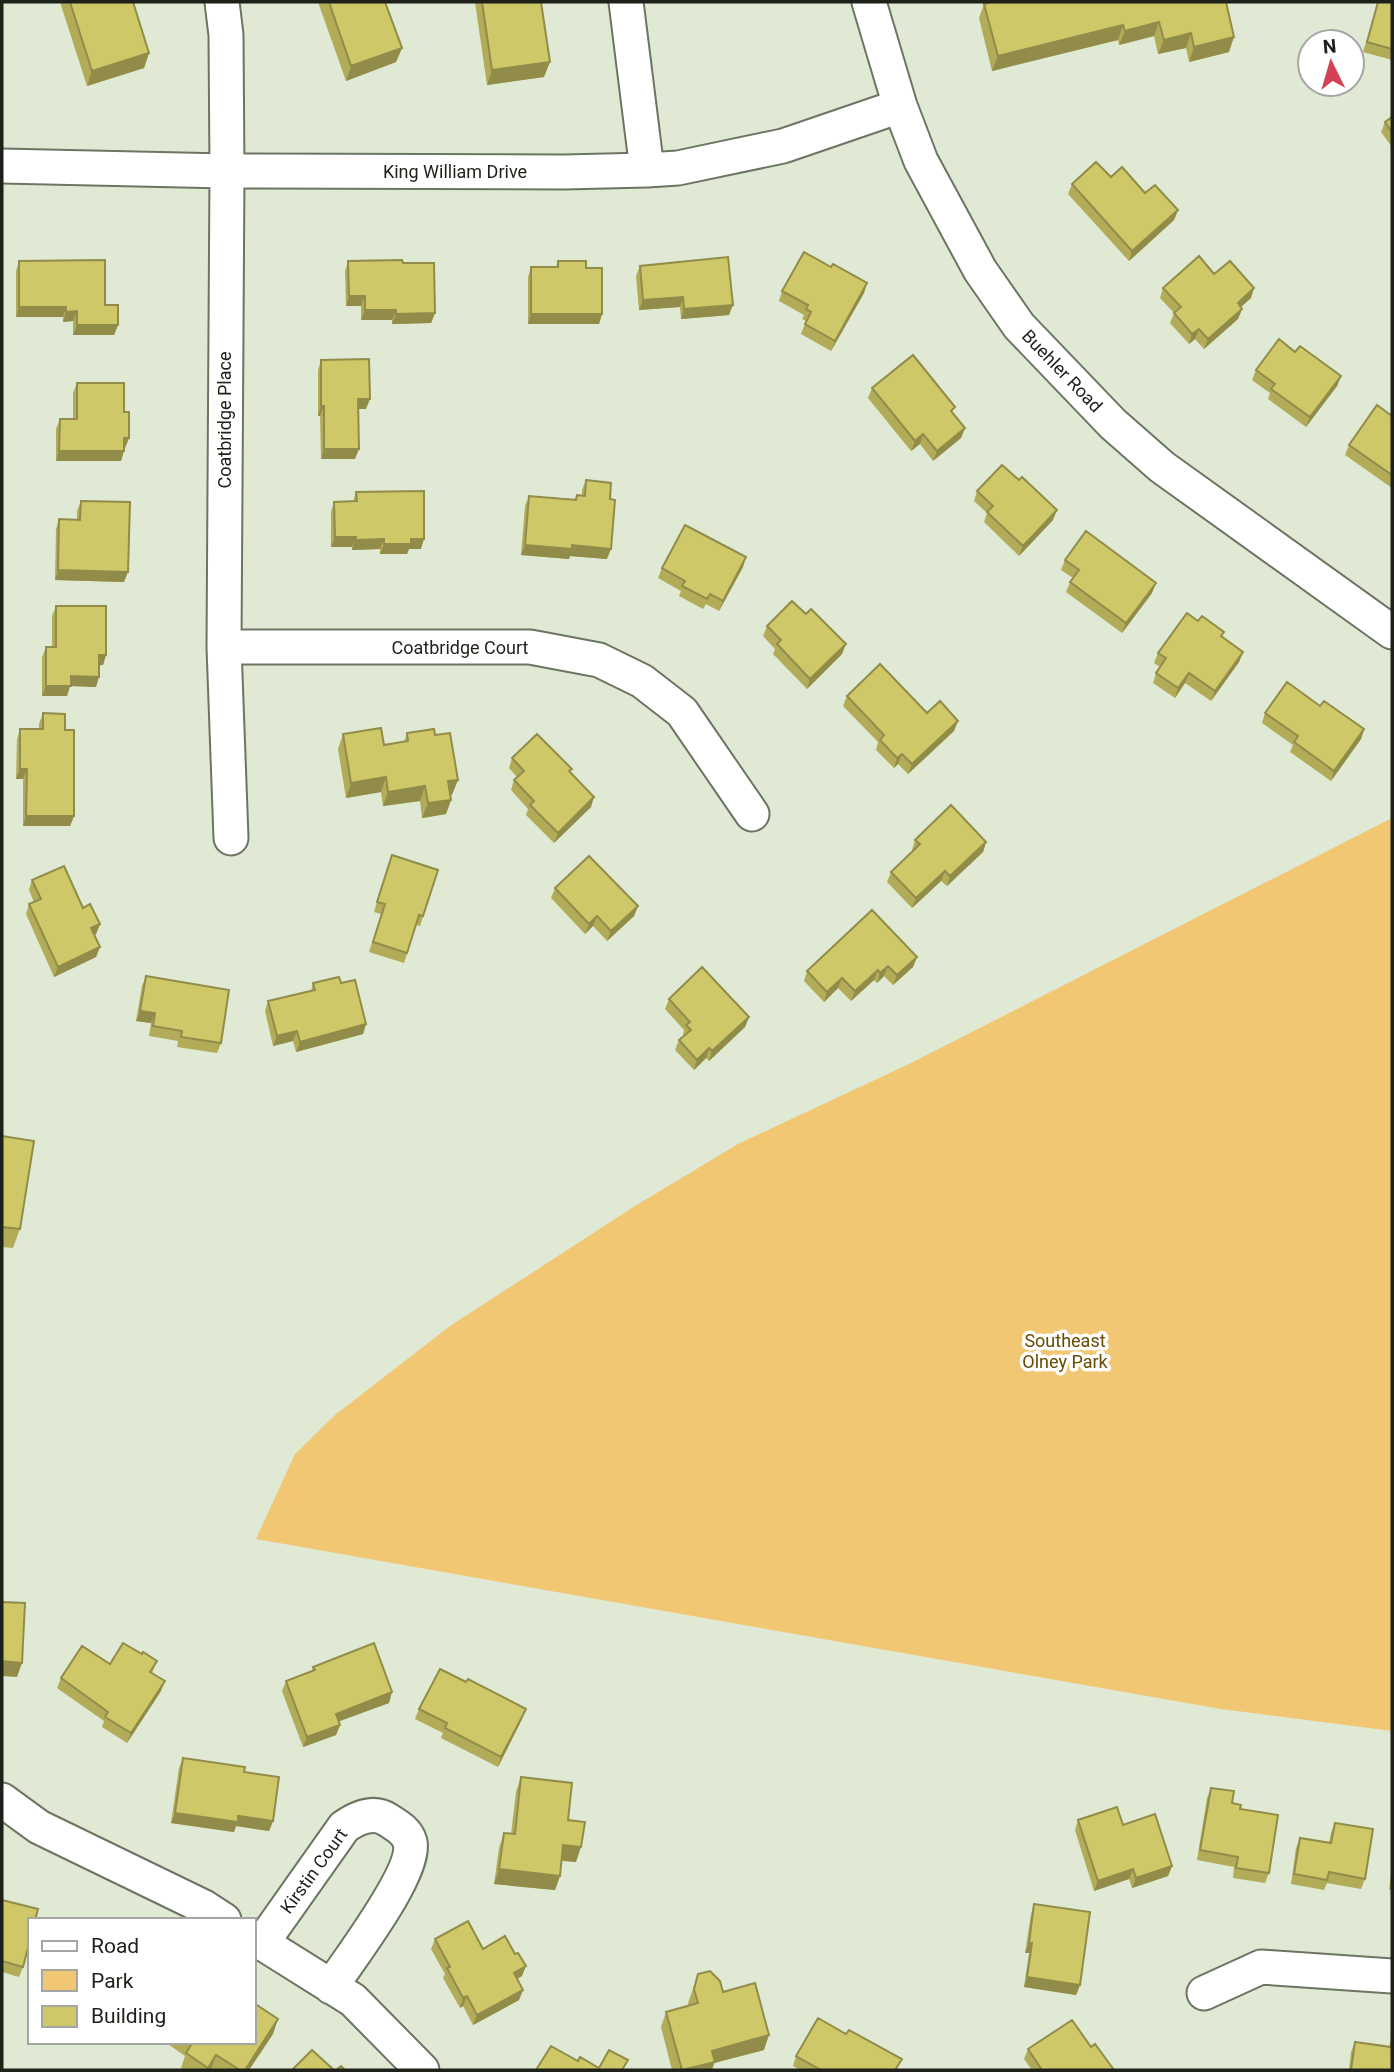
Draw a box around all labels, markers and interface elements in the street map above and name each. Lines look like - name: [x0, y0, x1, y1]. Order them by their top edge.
- north arrow: [1296, 28, 1366, 98]
- text: N: [1322, 35, 1337, 59]
- street label: King William Drive: [383, 161, 527, 182]
- street label: Buehler Road: [1018, 325, 1107, 416]
- street label: Coatbridge Place: [214, 351, 235, 489]
- street label: Coatbridge Court: [392, 637, 529, 658]
- park label: Southeast Olney Park: [1022, 1330, 1109, 1372]
- street label: Kirstin Court: [276, 1824, 352, 1917]
- legend: [28, 1918, 256, 2044]
- text: Road: [91, 1934, 139, 1958]
- text: Park: [91, 1969, 134, 1993]
- text: Building: [91, 2004, 166, 2028]

